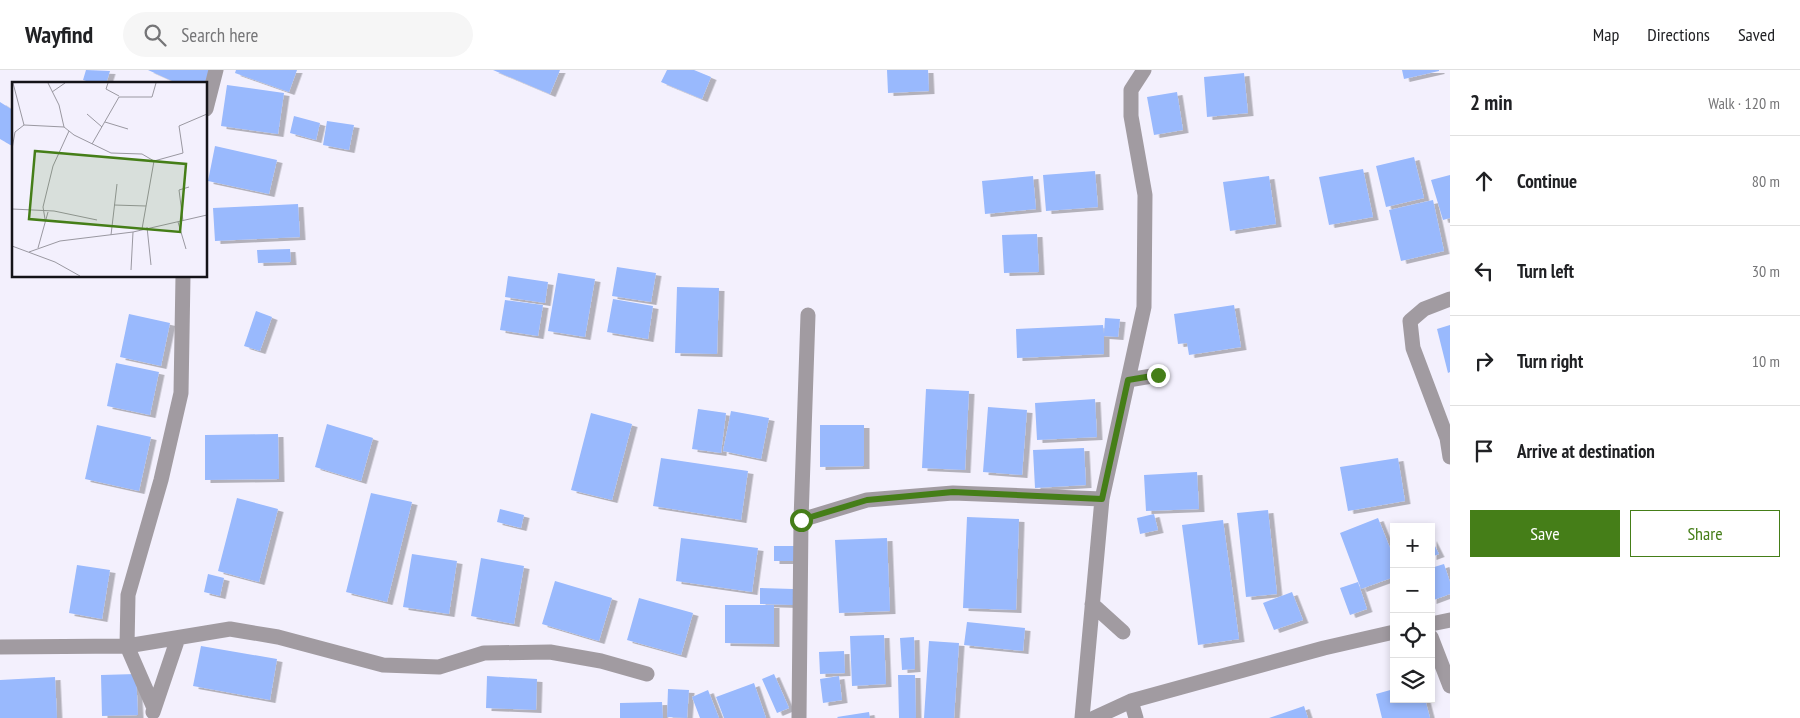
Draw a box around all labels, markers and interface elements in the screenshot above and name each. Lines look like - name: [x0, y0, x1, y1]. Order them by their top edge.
- search box: [123, 12, 473, 57]
- text: Wayfind: [25, 19, 93, 50]
- icon: search: [141, 21, 169, 49]
- text: Search here: [181, 23, 258, 47]
- text: Map: [1593, 23, 1619, 46]
- text: Directions: [1647, 23, 1710, 46]
- text: Saved: [1738, 23, 1775, 46]
- inset map: [12, 82, 208, 278]
- text: 2 min: [1470, 89, 1512, 116]
- text: Walk · 120 m: [1708, 93, 1780, 113]
- icon: ahead: [1470, 167, 1498, 195]
- text: Continue: [1517, 169, 1577, 193]
- text: 80 m: [1752, 171, 1780, 191]
- icon: left: [1470, 257, 1498, 285]
- text: Turn left: [1517, 259, 1574, 283]
- text: 30 m: [1752, 261, 1780, 281]
- icon: right: [1470, 347, 1498, 375]
- text: Turn right: [1517, 349, 1583, 373]
- text: 10 m: [1752, 351, 1780, 371]
- route end: [1147, 364, 1170, 387]
- icon: arrive: [1470, 437, 1498, 465]
- text: Arrive at destination: [1517, 439, 1655, 463]
- route start: [790, 509, 813, 532]
- button: Save: [1470, 510, 1620, 557]
- button: Share: [1630, 510, 1780, 557]
- map controls: [1390, 523, 1435, 703]
- button: +: [1390, 523, 1435, 568]
- button: −: [1390, 568, 1435, 613]
- button: locate: [1390, 613, 1435, 658]
- button: layers: [1390, 658, 1435, 703]

